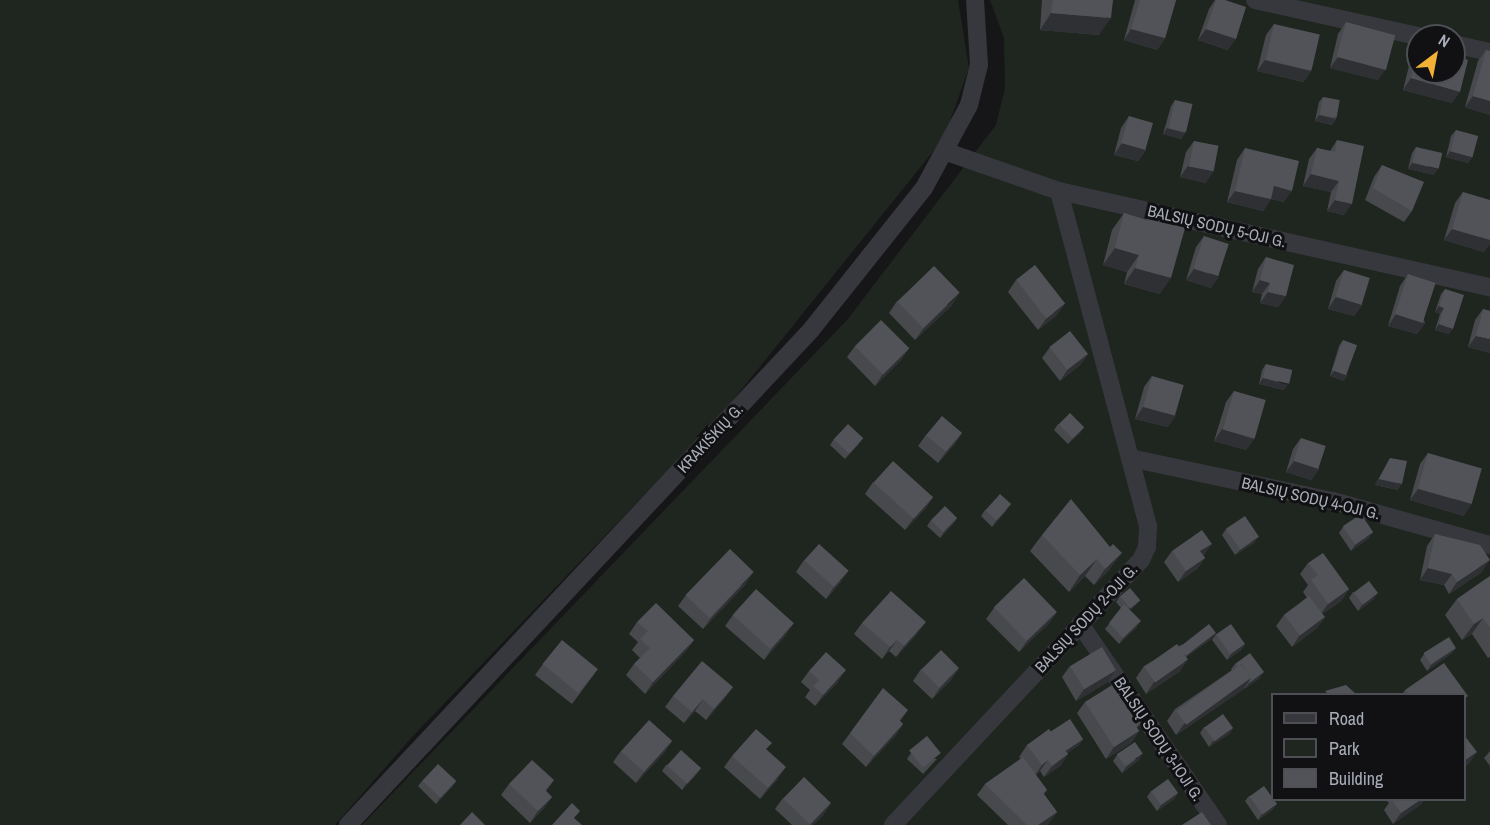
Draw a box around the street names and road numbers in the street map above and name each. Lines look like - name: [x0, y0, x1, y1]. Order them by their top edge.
- street label: BALSIŲ SODŲ 5-OJI G.: [1146, 201, 1288, 251]
- street label: KRAKIŠKIŲ G.: [673, 399, 747, 477]
- street label: BALSIŲ SODŲ 4-OJI G.: [1240, 473, 1382, 523]
- street label: BALSIŲ SODŲ 2-OJI G.: [1031, 560, 1141, 676]
- street label: BALSIŲ SODŲ 3-IOJI G.: [1110, 673, 1208, 805]

